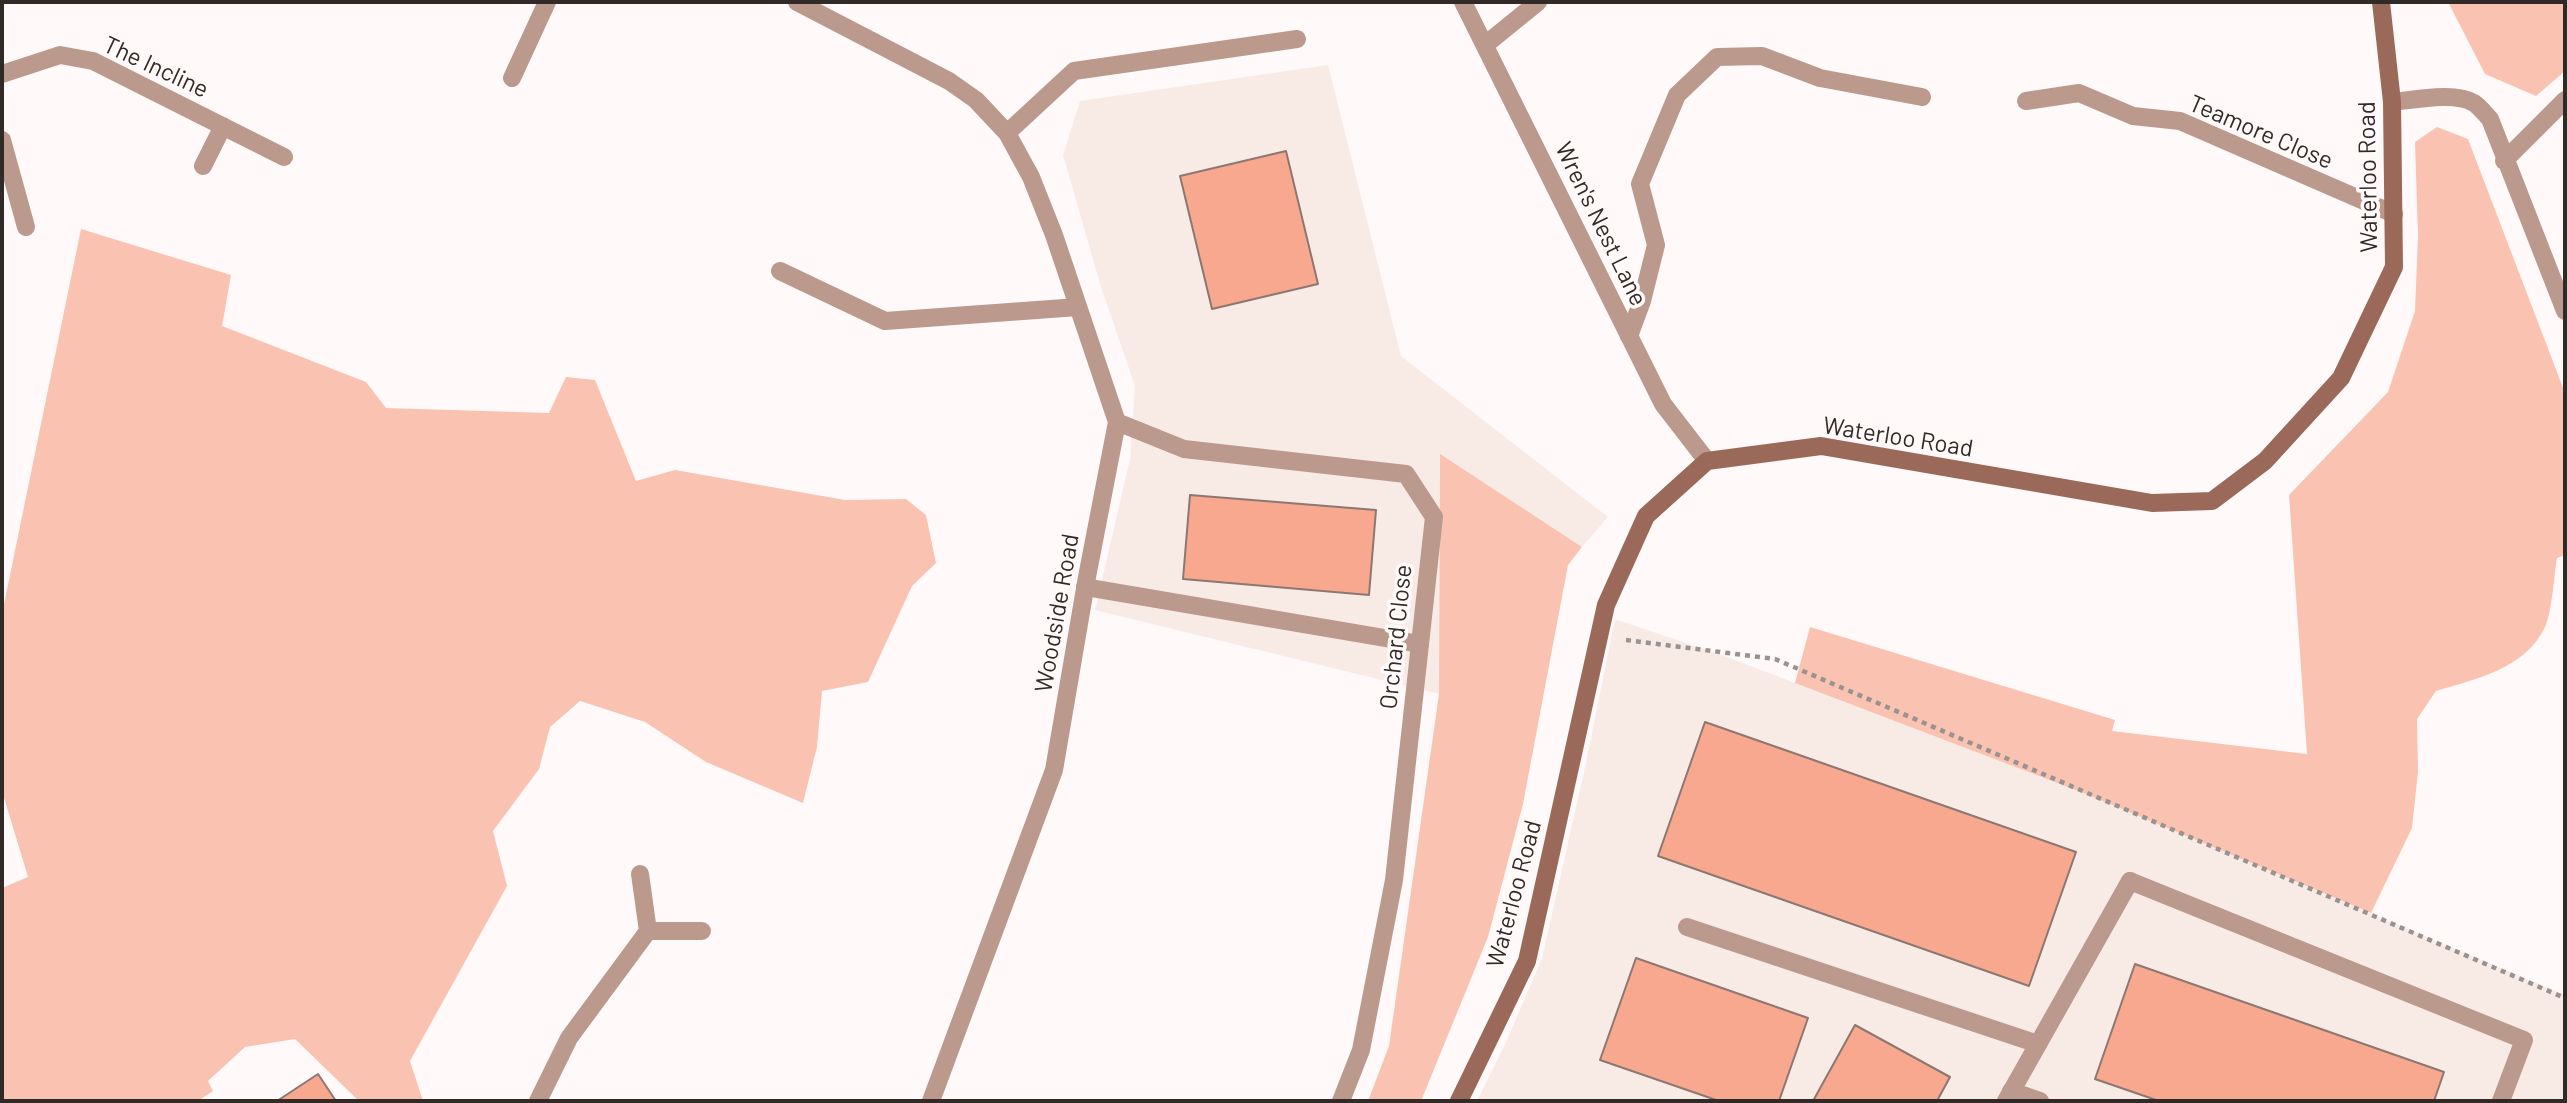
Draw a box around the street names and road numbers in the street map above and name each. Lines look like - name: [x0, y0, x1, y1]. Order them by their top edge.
- street label: The Incline: [99, 30, 213, 104]
- street label: Teamore Close: [2185, 89, 2337, 175]
- street label: Waterloo Road: [2352, 101, 2384, 253]
- street label: Wren's Nest Lane: [1549, 137, 1653, 311]
- street label: Waterloo Road: [1821, 411, 1975, 463]
- street label: Woodside Road: [1029, 531, 1085, 695]
- street label: Orchard Close: [1374, 563, 1418, 711]
- street label: Waterloo Road: [1480, 817, 1548, 971]

